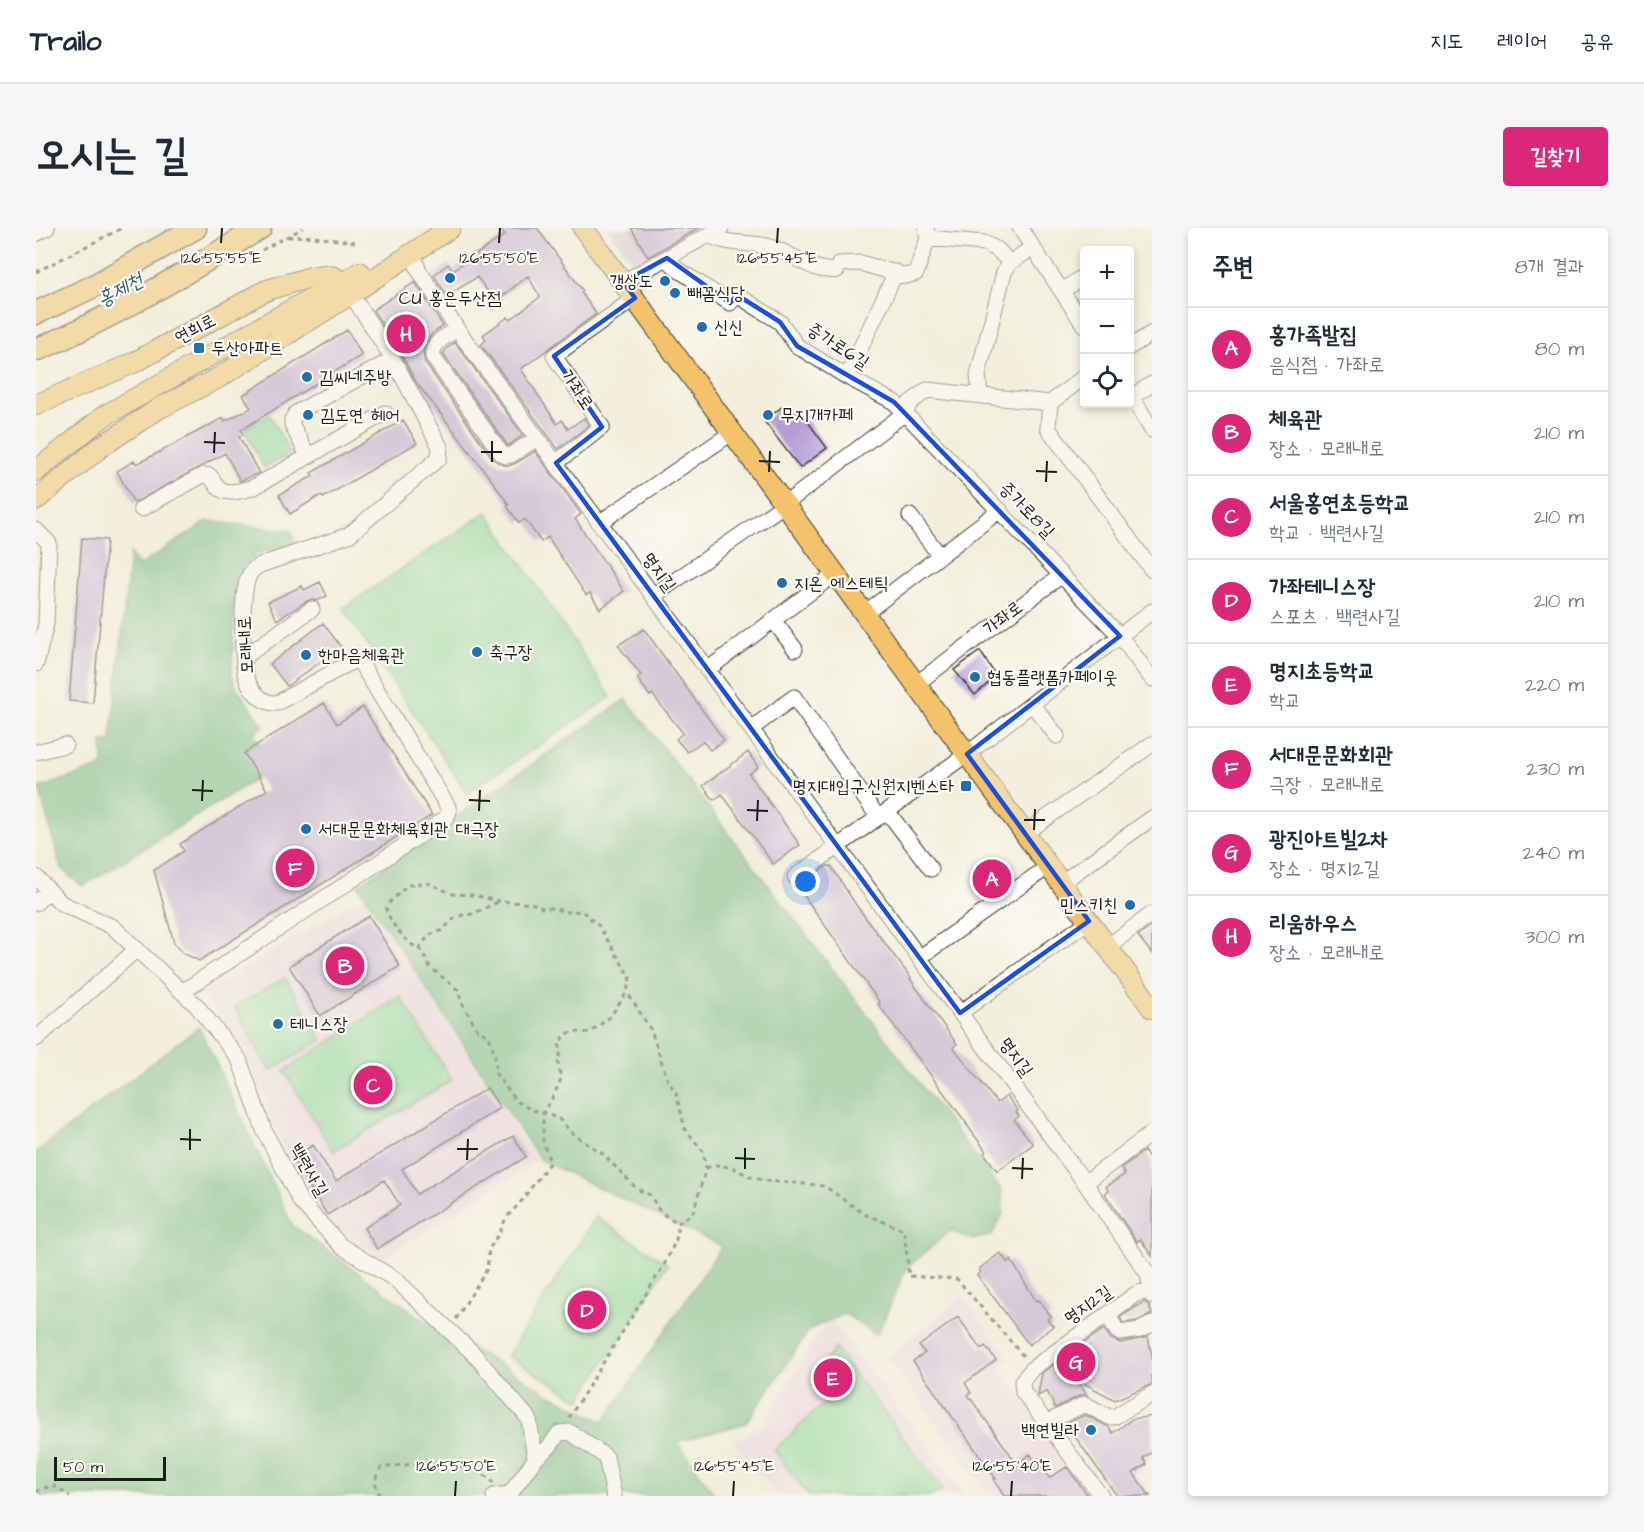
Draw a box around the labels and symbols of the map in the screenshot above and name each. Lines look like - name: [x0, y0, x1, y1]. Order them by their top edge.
- text: 126°55'55"E: [181, 248, 261, 269]
- text: 126°55'50"E: [459, 248, 539, 269]
- text: 126°55'45"E: [737, 248, 817, 269]
- water label: 홍제천: [92, 265, 150, 314]
- place label: 갱상도: [610, 269, 653, 294]
- marker: CU 홍은두산점: [443, 271, 457, 285]
- marker: 갱상도: [658, 274, 672, 288]
- place label: 빼꼼식당: [687, 281, 745, 306]
- place label: CU 홍은두산점: [399, 286, 502, 311]
- marker: 빼꼼식당: [668, 286, 682, 300]
- street label: 연희로: [170, 308, 220, 350]
- pin: H: [386, 312, 425, 356]
- place label: 신신: [714, 315, 743, 340]
- street label: 증가로6길: [802, 317, 874, 376]
- marker: 신신: [695, 320, 709, 334]
- place label: 두산아파트: [211, 336, 283, 361]
- marker: 두산아파트: [192, 341, 206, 355]
- place label: 김씨네주방: [319, 365, 392, 390]
- street label: 가좌로: [554, 365, 600, 415]
- marker: 김씨네주방: [300, 370, 314, 384]
- place label: 김도연 헤어: [320, 403, 400, 428]
- place label: 무지개카페: [780, 403, 853, 428]
- marker: 김도연 헤어: [301, 408, 315, 422]
- marker: 무지개카페: [761, 408, 775, 422]
- street label: 증가로8길: [994, 476, 1061, 544]
- street label: 명지길: [636, 547, 682, 597]
- place label: 지온 에스테틱: [794, 571, 888, 596]
- marker: 지온 에스테틱: [775, 576, 789, 590]
- street label: 가좌로: [978, 595, 1028, 641]
- street label: 모래내로: [232, 615, 260, 675]
- place label: 축구장: [489, 640, 532, 665]
- place label: 한마음체육관: [318, 643, 405, 668]
- marker: 축구장: [470, 645, 484, 659]
- marker: 한마음체육관: [299, 648, 313, 662]
- place label: 협동플랫폼카페이웃: [987, 665, 1117, 690]
- marker: 협동플랫폼카페이웃: [968, 670, 982, 684]
- place label: 명지대입구.신원지벤스타: [792, 774, 955, 799]
- marker: 명지대입구.신원지벤스타: [959, 779, 973, 793]
- place label: 서대문문화체육회관 대극장: [318, 817, 499, 842]
- marker: 서대문문화체육회관 대극장: [299, 822, 313, 836]
- pin: F: [276, 846, 314, 890]
- pin: A: [972, 856, 1012, 902]
- your location: [791, 867, 820, 896]
- place label: 민스키친: [1060, 893, 1118, 918]
- marker: 민스키친: [1123, 898, 1137, 912]
- pin: B: [326, 944, 364, 988]
- place label: 테니스장: [290, 1012, 348, 1037]
- marker: 테니스장: [271, 1017, 285, 1031]
- street label: 명지길: [993, 1032, 1039, 1082]
- pin: C: [354, 1062, 392, 1108]
- street label: 백련사길: [284, 1139, 335, 1202]
- street label: 명지2길: [1059, 1279, 1118, 1331]
- pin: D: [568, 1288, 606, 1332]
- pin: G: [1056, 1340, 1096, 1384]
- pin: E: [814, 1356, 852, 1400]
- place label: 백연빌라: [1021, 1418, 1080, 1443]
- marker: 백연빌라: [1084, 1423, 1098, 1437]
- scale bar: [54, 1454, 166, 1482]
- text: 126°55'50"E: [416, 1456, 496, 1477]
- text: 126°55'45"E: [694, 1456, 774, 1477]
- text: 126°55'40"E: [973, 1456, 1052, 1477]

